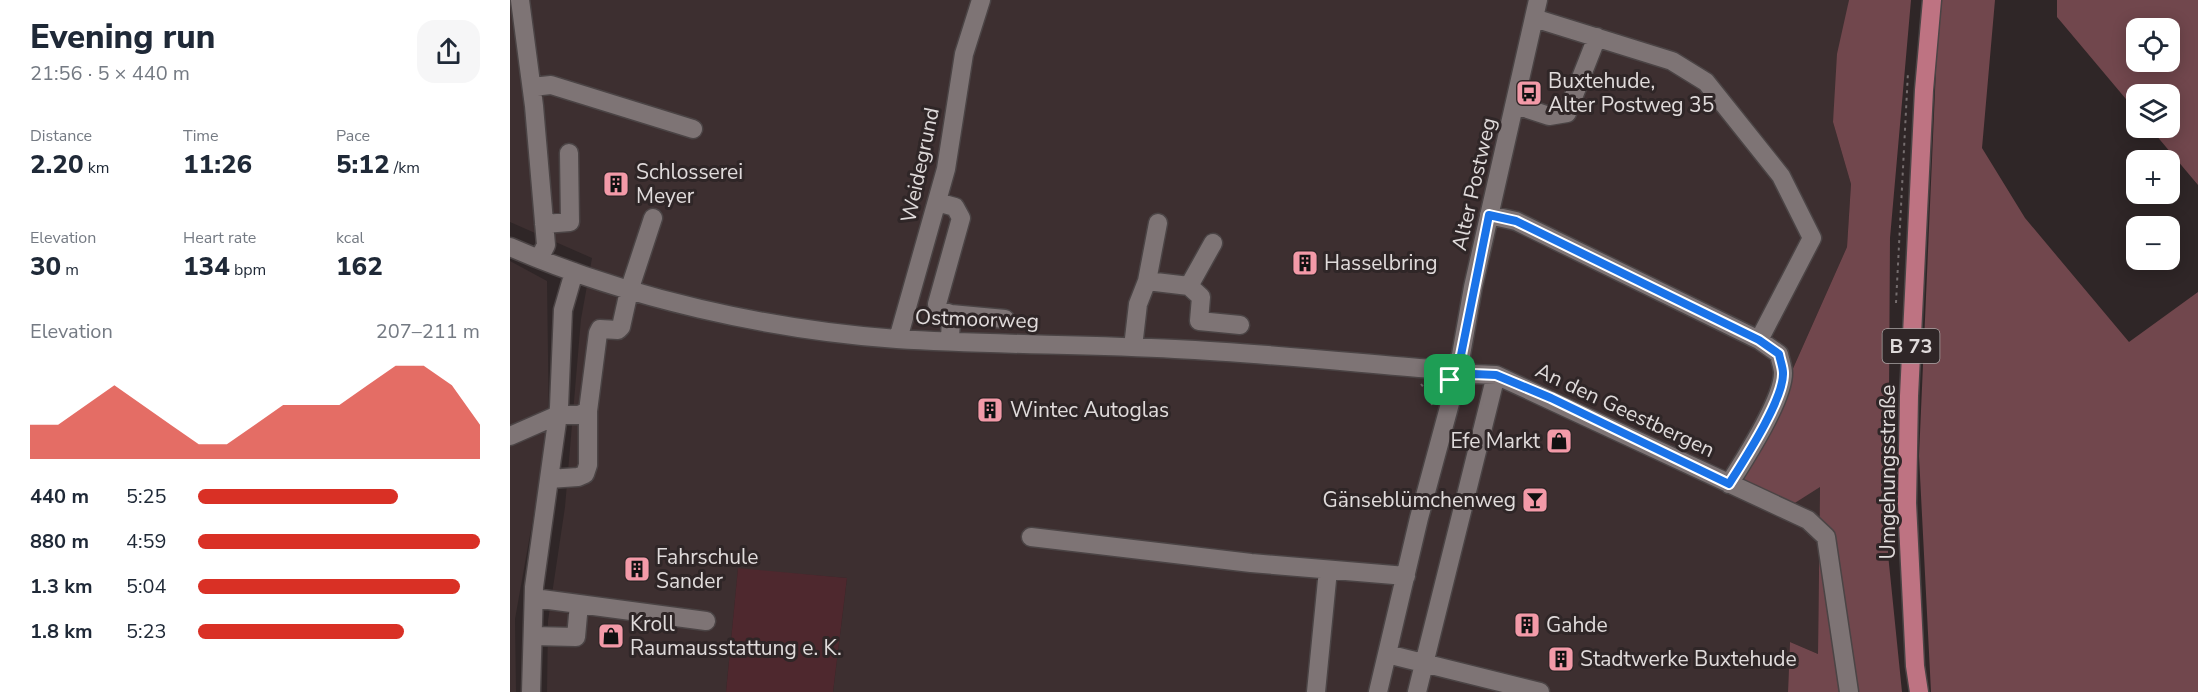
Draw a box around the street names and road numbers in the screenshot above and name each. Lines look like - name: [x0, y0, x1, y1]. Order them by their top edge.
- street label: Weidegrund: [894, 105, 946, 225]
- street label: Alter Postweg: [1445, 115, 1503, 253]
- street label: Ostmoorweg: [915, 303, 1039, 335]
- road number: B 73: [1882, 329, 1940, 363]
- street label: An den Geestbergen: [1531, 356, 1719, 464]
- street label: Umgehungsstraße: [1874, 385, 1902, 559]

